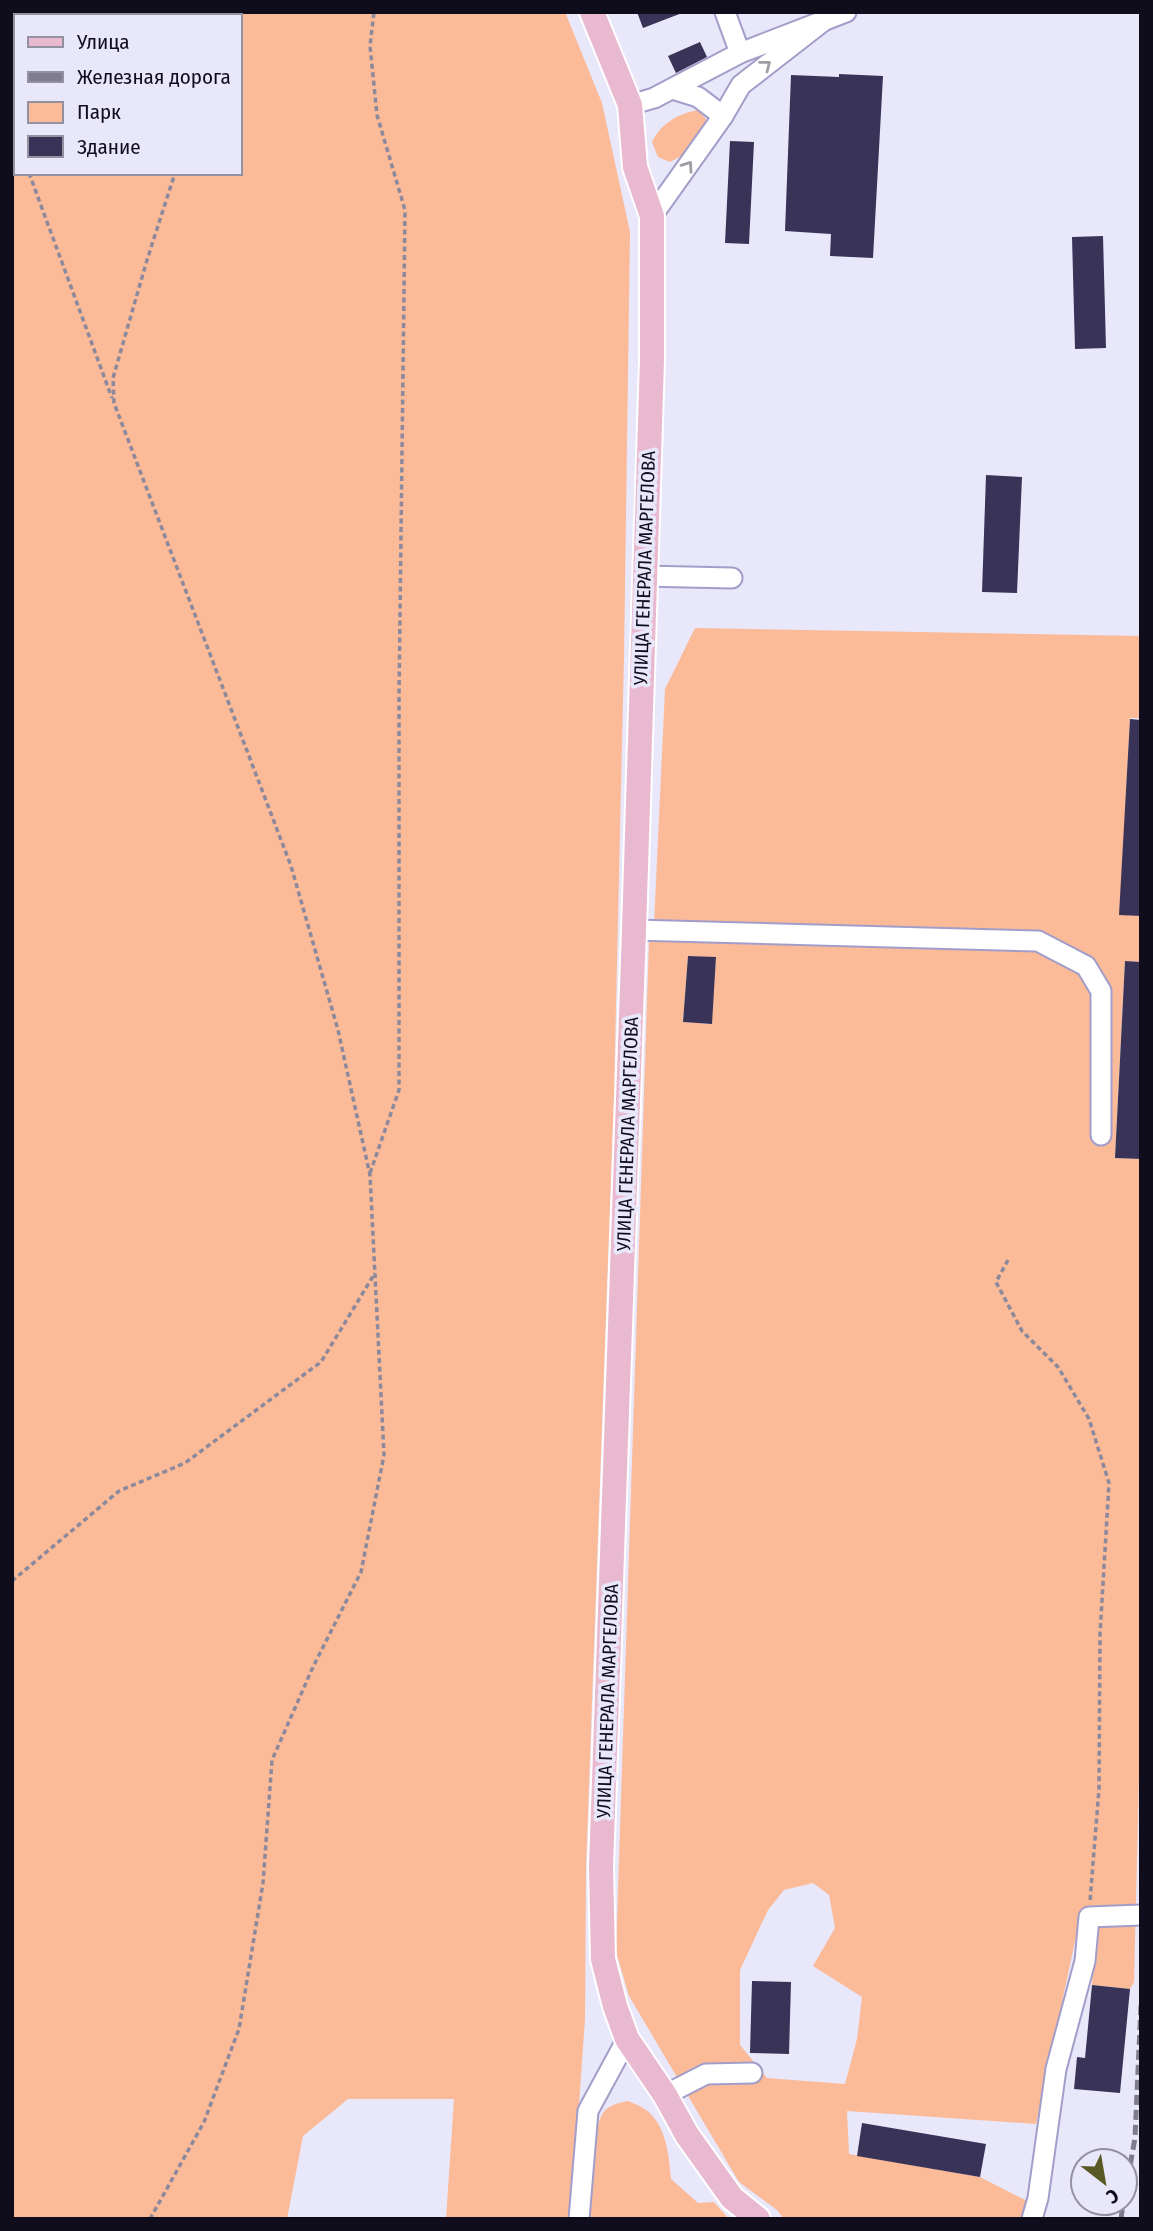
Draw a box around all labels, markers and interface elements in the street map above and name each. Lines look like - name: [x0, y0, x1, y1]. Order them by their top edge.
- legend: [14, 14, 242, 175]
- text: Улица: [76, 29, 130, 55]
- one-way arrow: [759, 61, 771, 73]
- text: Железная дорога: [77, 64, 231, 90]
- text: Парк: [77, 99, 121, 125]
- text: Здание: [77, 134, 141, 160]
- one-way arrow: [680, 161, 692, 174]
- street label: УЛИЦА ГЕНЕРАЛА МАРГЕЛОВА: [629, 450, 660, 687]
- street label: УЛИЦА ГЕНЕРАЛА МАРГЕЛОВА: [612, 1016, 643, 1253]
- street label: УЛИЦА ГЕНЕРАЛА МАРГЕЛОВА: [592, 1583, 623, 1820]
- north arrow: [1069, 2147, 1139, 2217]
- text: С: [1102, 2184, 1123, 2209]

